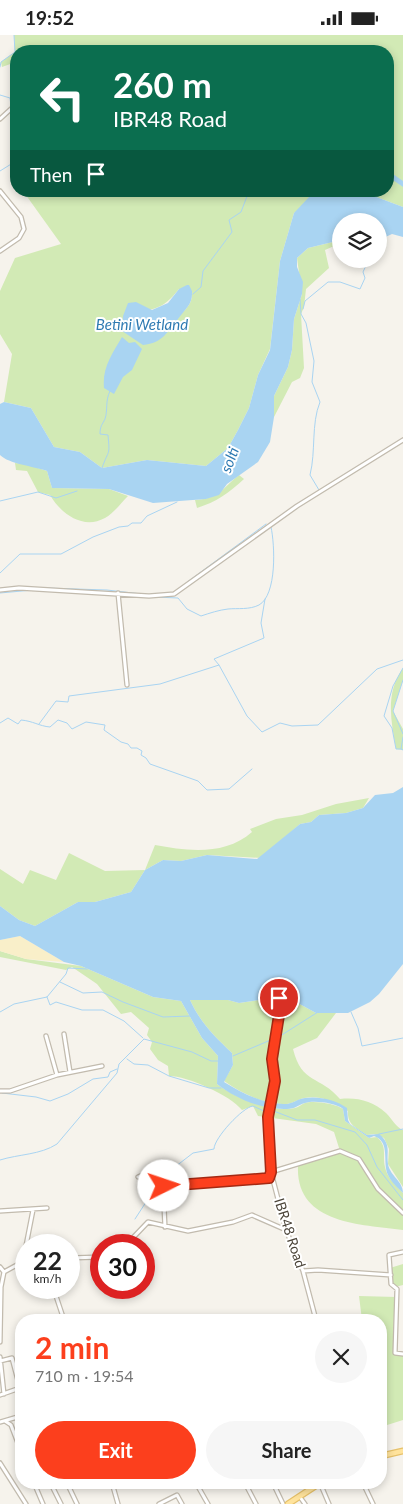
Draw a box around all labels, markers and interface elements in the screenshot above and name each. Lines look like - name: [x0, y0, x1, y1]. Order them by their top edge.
- text: 19:52: [25, 6, 74, 29]
- text: 260 m: [113, 63, 212, 105]
- icon: left: [30, 65, 95, 130]
- text: IBR48 Road: [113, 105, 227, 132]
- icon: arrive: [82, 160, 110, 188]
- text: Then: [30, 163, 72, 186]
- map controls: [332, 213, 387, 268]
- button: layers: [332, 213, 387, 268]
- water label: Betini Wetland: [96, 315, 188, 333]
- water label: solti: [216, 444, 242, 475]
- pin: [258, 977, 300, 1019]
- icon: arrive: [265, 984, 293, 1012]
- position arrow: [137, 1159, 189, 1211]
- street label: IBR48 Road: [271, 1196, 310, 1270]
- speed limit sign: 30: [90, 1234, 155, 1299]
- text: 22: [33, 1245, 62, 1275]
- text: km/h: [33, 1271, 62, 1286]
- text: 2 min: [35, 1329, 109, 1365]
- button: close: [315, 1331, 367, 1383]
- text: 710 m · 19:54: [35, 1366, 134, 1385]
- button: Exit: [35, 1421, 196, 1479]
- button: Share: [206, 1421, 367, 1479]

